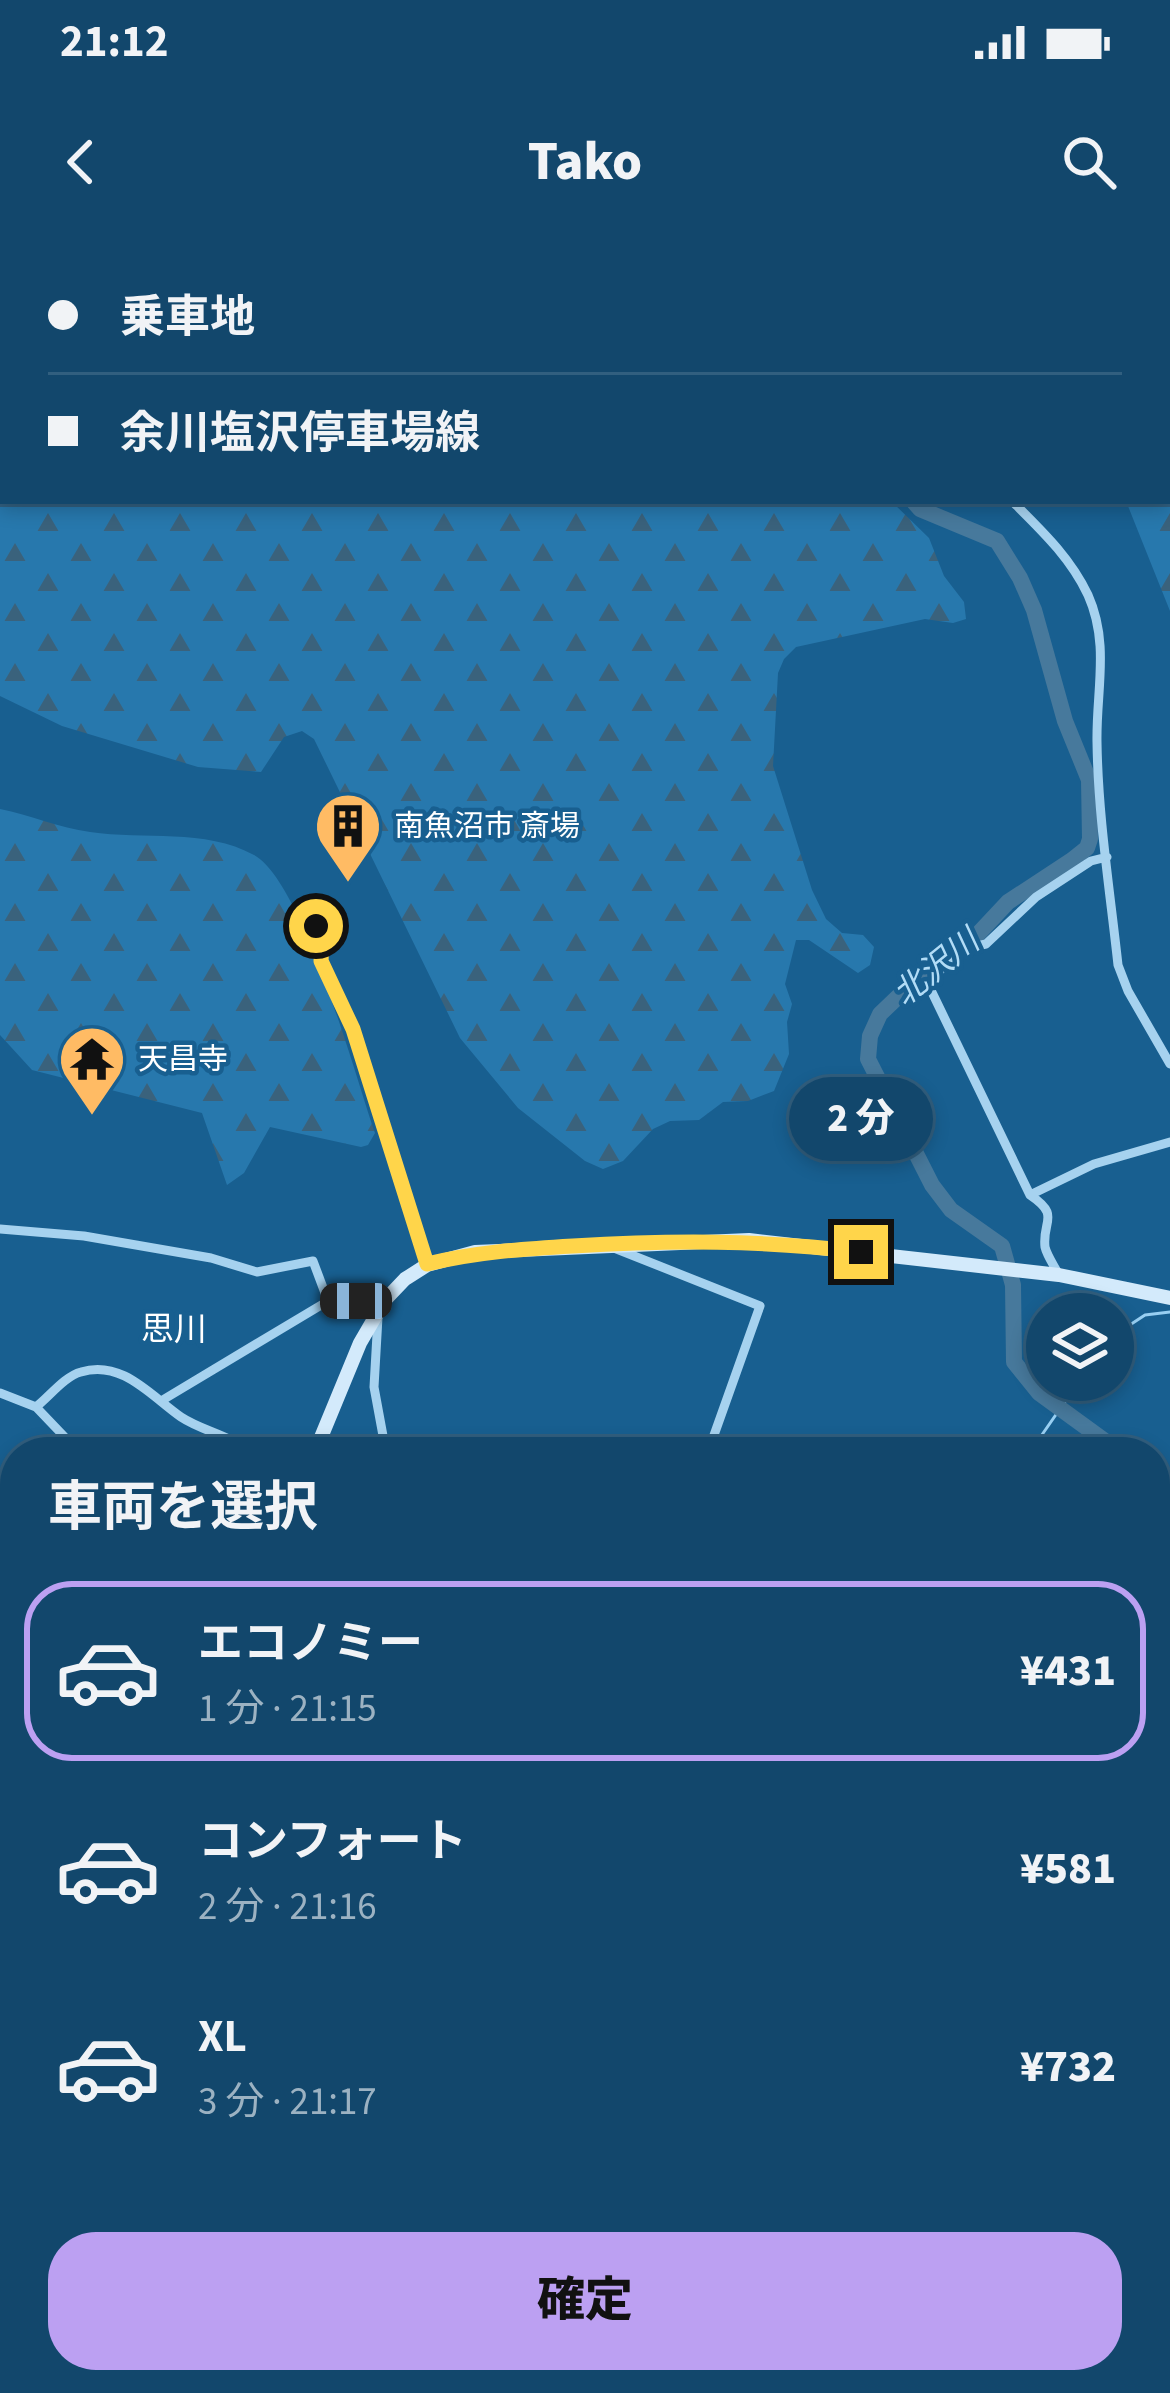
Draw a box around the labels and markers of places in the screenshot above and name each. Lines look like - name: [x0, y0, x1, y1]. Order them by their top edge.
- building icon: 南魚沼市 斎場: [313, 791, 383, 885]
- place label: 南魚沼市 斎場: [394, 805, 580, 848]
- temple icon: 天昌寺: [57, 1024, 127, 1118]
- place label: 天昌寺: [138, 1038, 228, 1081]

